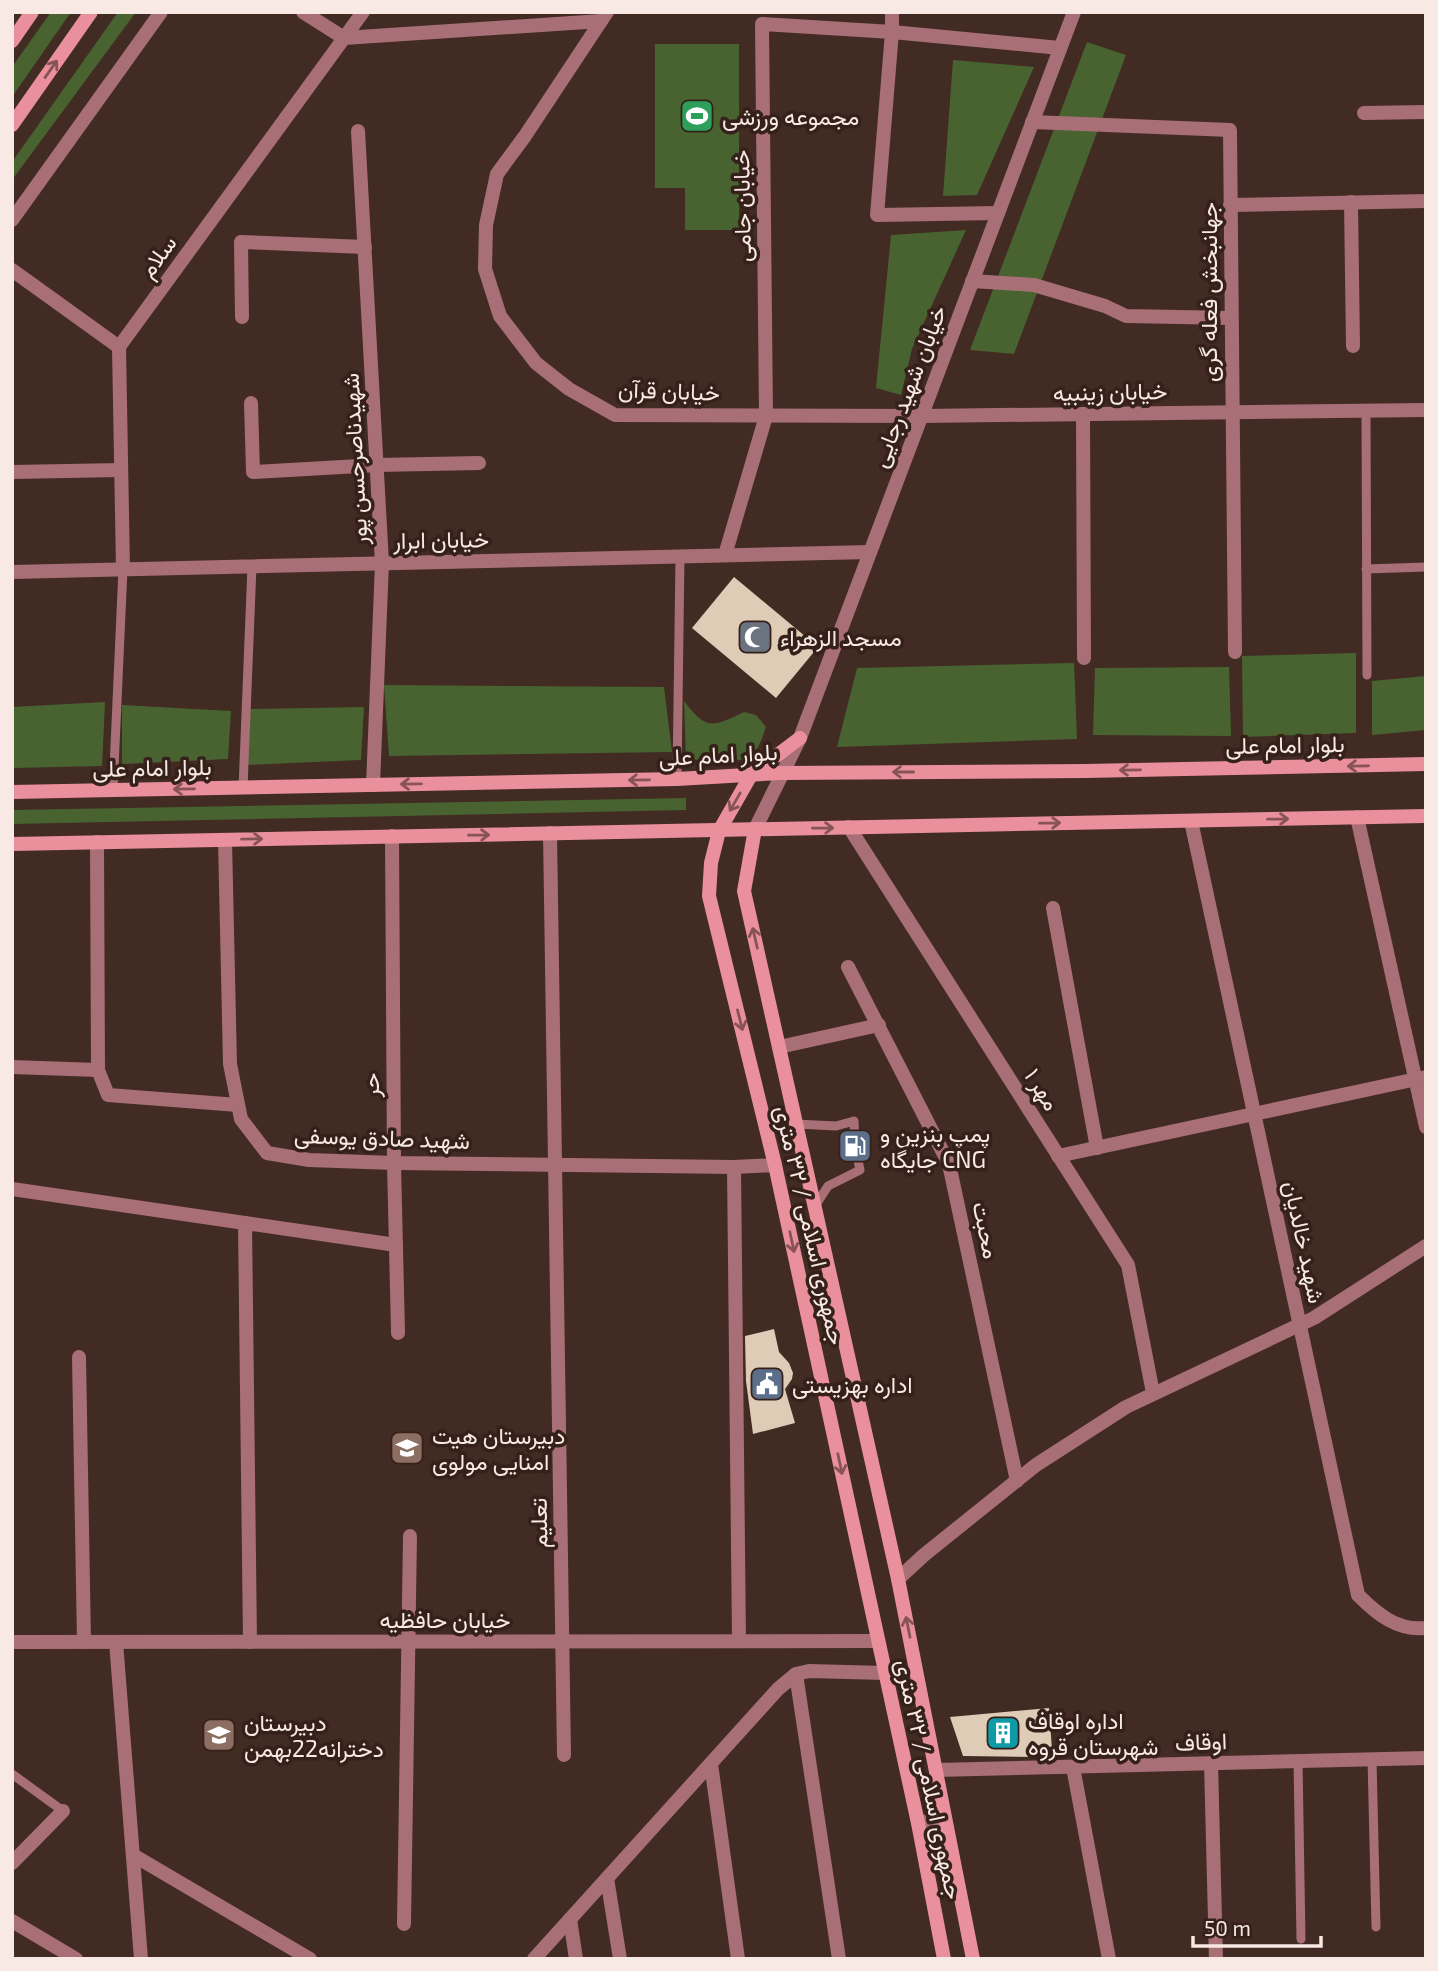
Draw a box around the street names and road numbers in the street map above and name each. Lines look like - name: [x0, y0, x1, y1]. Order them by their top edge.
- street label: خیابان جامی: [726, 150, 757, 262]
- street label: جهانبخش فعله گری: [1194, 202, 1224, 382]
- street label: سلام: [132, 229, 183, 284]
- street label: خیابان شهید رجایی: [864, 301, 954, 472]
- street label: شهیدناصرحسن پور: [336, 372, 376, 547]
- street label: خیابان قرآن: [617, 374, 720, 408]
- street label: خیابان زینبیه: [1053, 376, 1167, 408]
- street label: خیابان ابرار: [392, 524, 489, 556]
- street label: بلوار امام علی: [1225, 729, 1345, 761]
- street label: بلوار امام علی: [658, 737, 778, 773]
- street label: بلوار امام علی: [92, 752, 212, 784]
- street label: مهر ۱: [1018, 1063, 1067, 1116]
- street label: حر: [356, 1073, 386, 1098]
- street label: جمهوری اسلامی / ۳۲ متری: [768, 1103, 852, 1348]
- street label: شهید صادق یوسفی: [294, 1120, 470, 1156]
- street label: شهید خالدیان: [1276, 1178, 1332, 1306]
- street label: محبت: [967, 1199, 1007, 1261]
- street label: تعلیم: [524, 1497, 554, 1548]
- street label: خیابان حافظیه: [379, 1605, 511, 1633]
- street label: جمهوری اسلامی / ۳۲ متری: [889, 1656, 969, 1902]
- street label: اوقاف: [1175, 1726, 1228, 1757]

